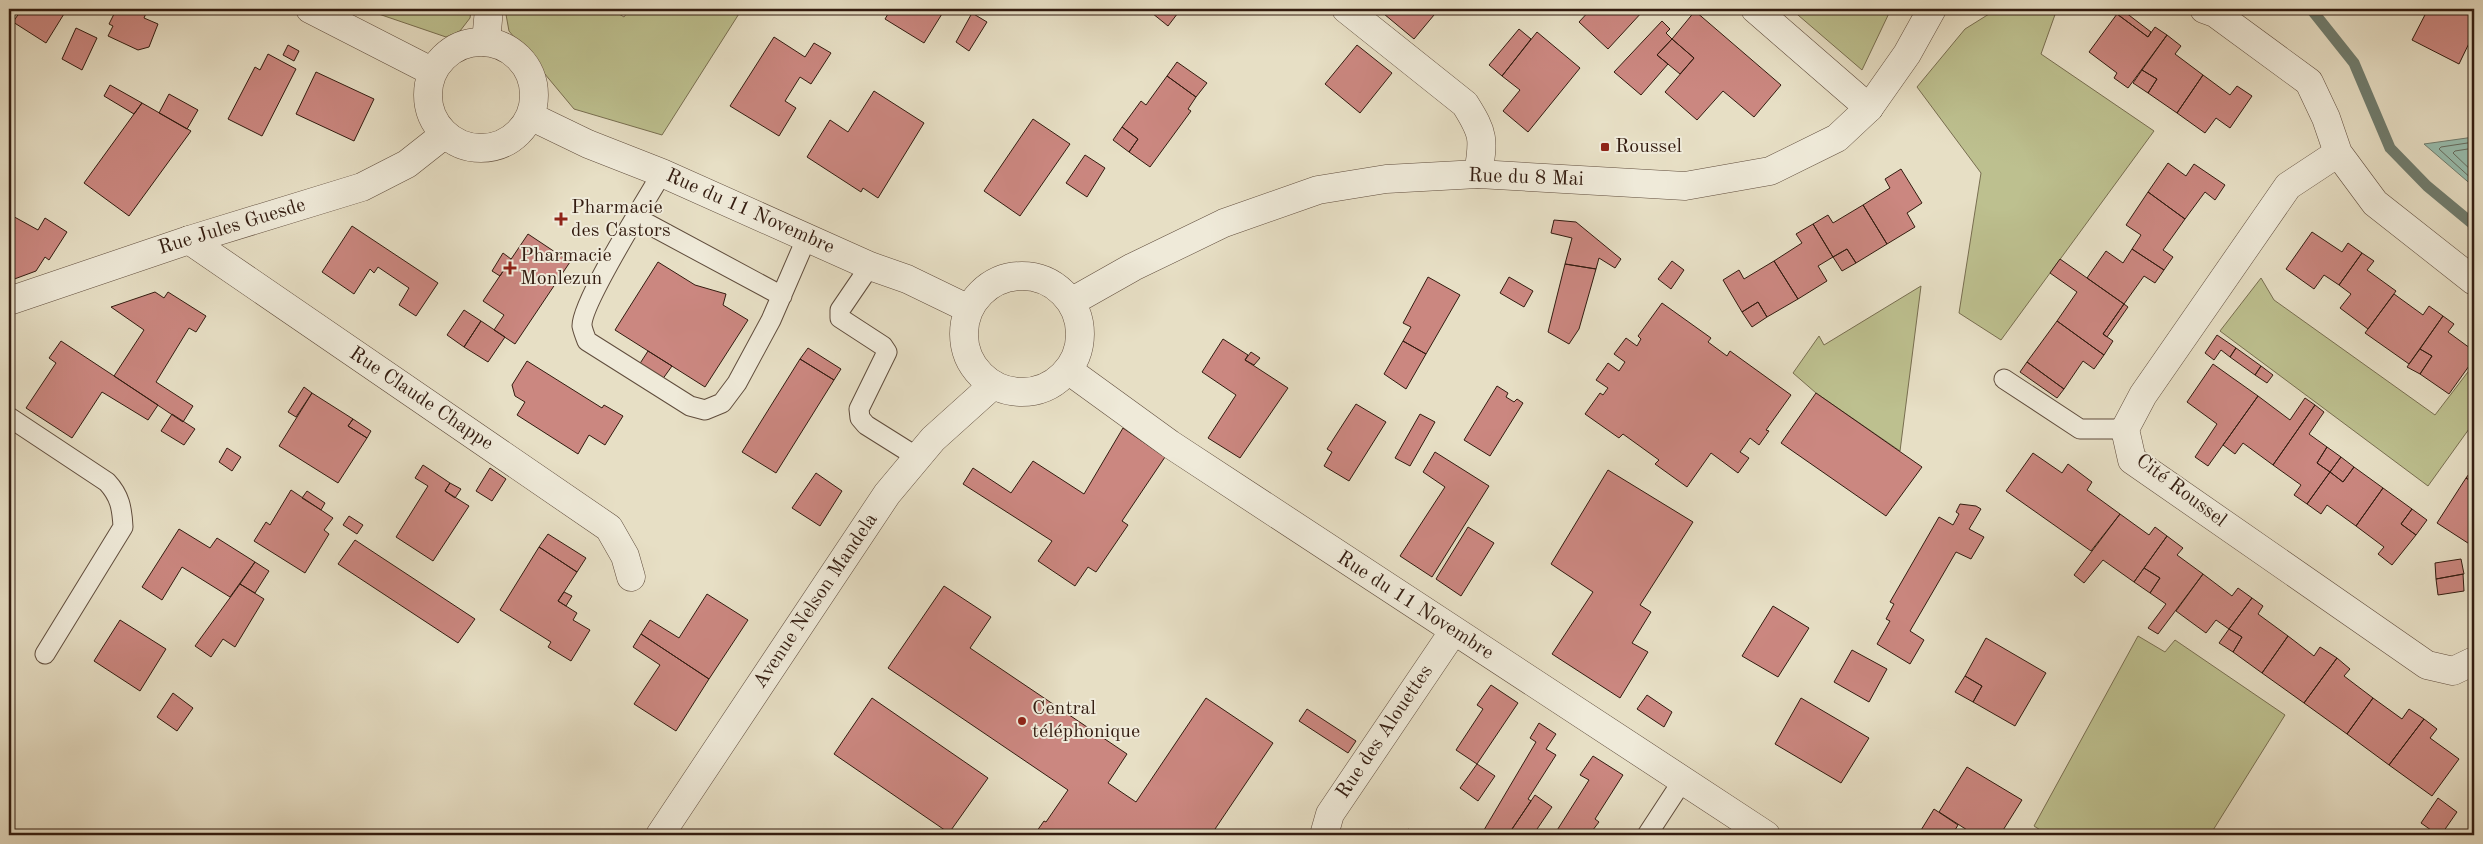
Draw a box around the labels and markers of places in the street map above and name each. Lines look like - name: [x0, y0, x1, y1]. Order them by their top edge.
- place label: Roussel: [1615, 137, 1682, 157]
- marker: Roussel: [1599, 141, 1611, 153]
- place label: Pharmacie des Castors: [571, 198, 671, 241]
- marker: Pharmacie des Castors: [555, 213, 567, 225]
- place label: Pharmacie Monlezun: [520, 246, 612, 289]
- marker: Pharmacie Monlezun: [504, 262, 516, 274]
- place label: Central téléphonique: [1032, 699, 1140, 742]
- marker: Central téléphonique: [1016, 715, 1028, 727]

